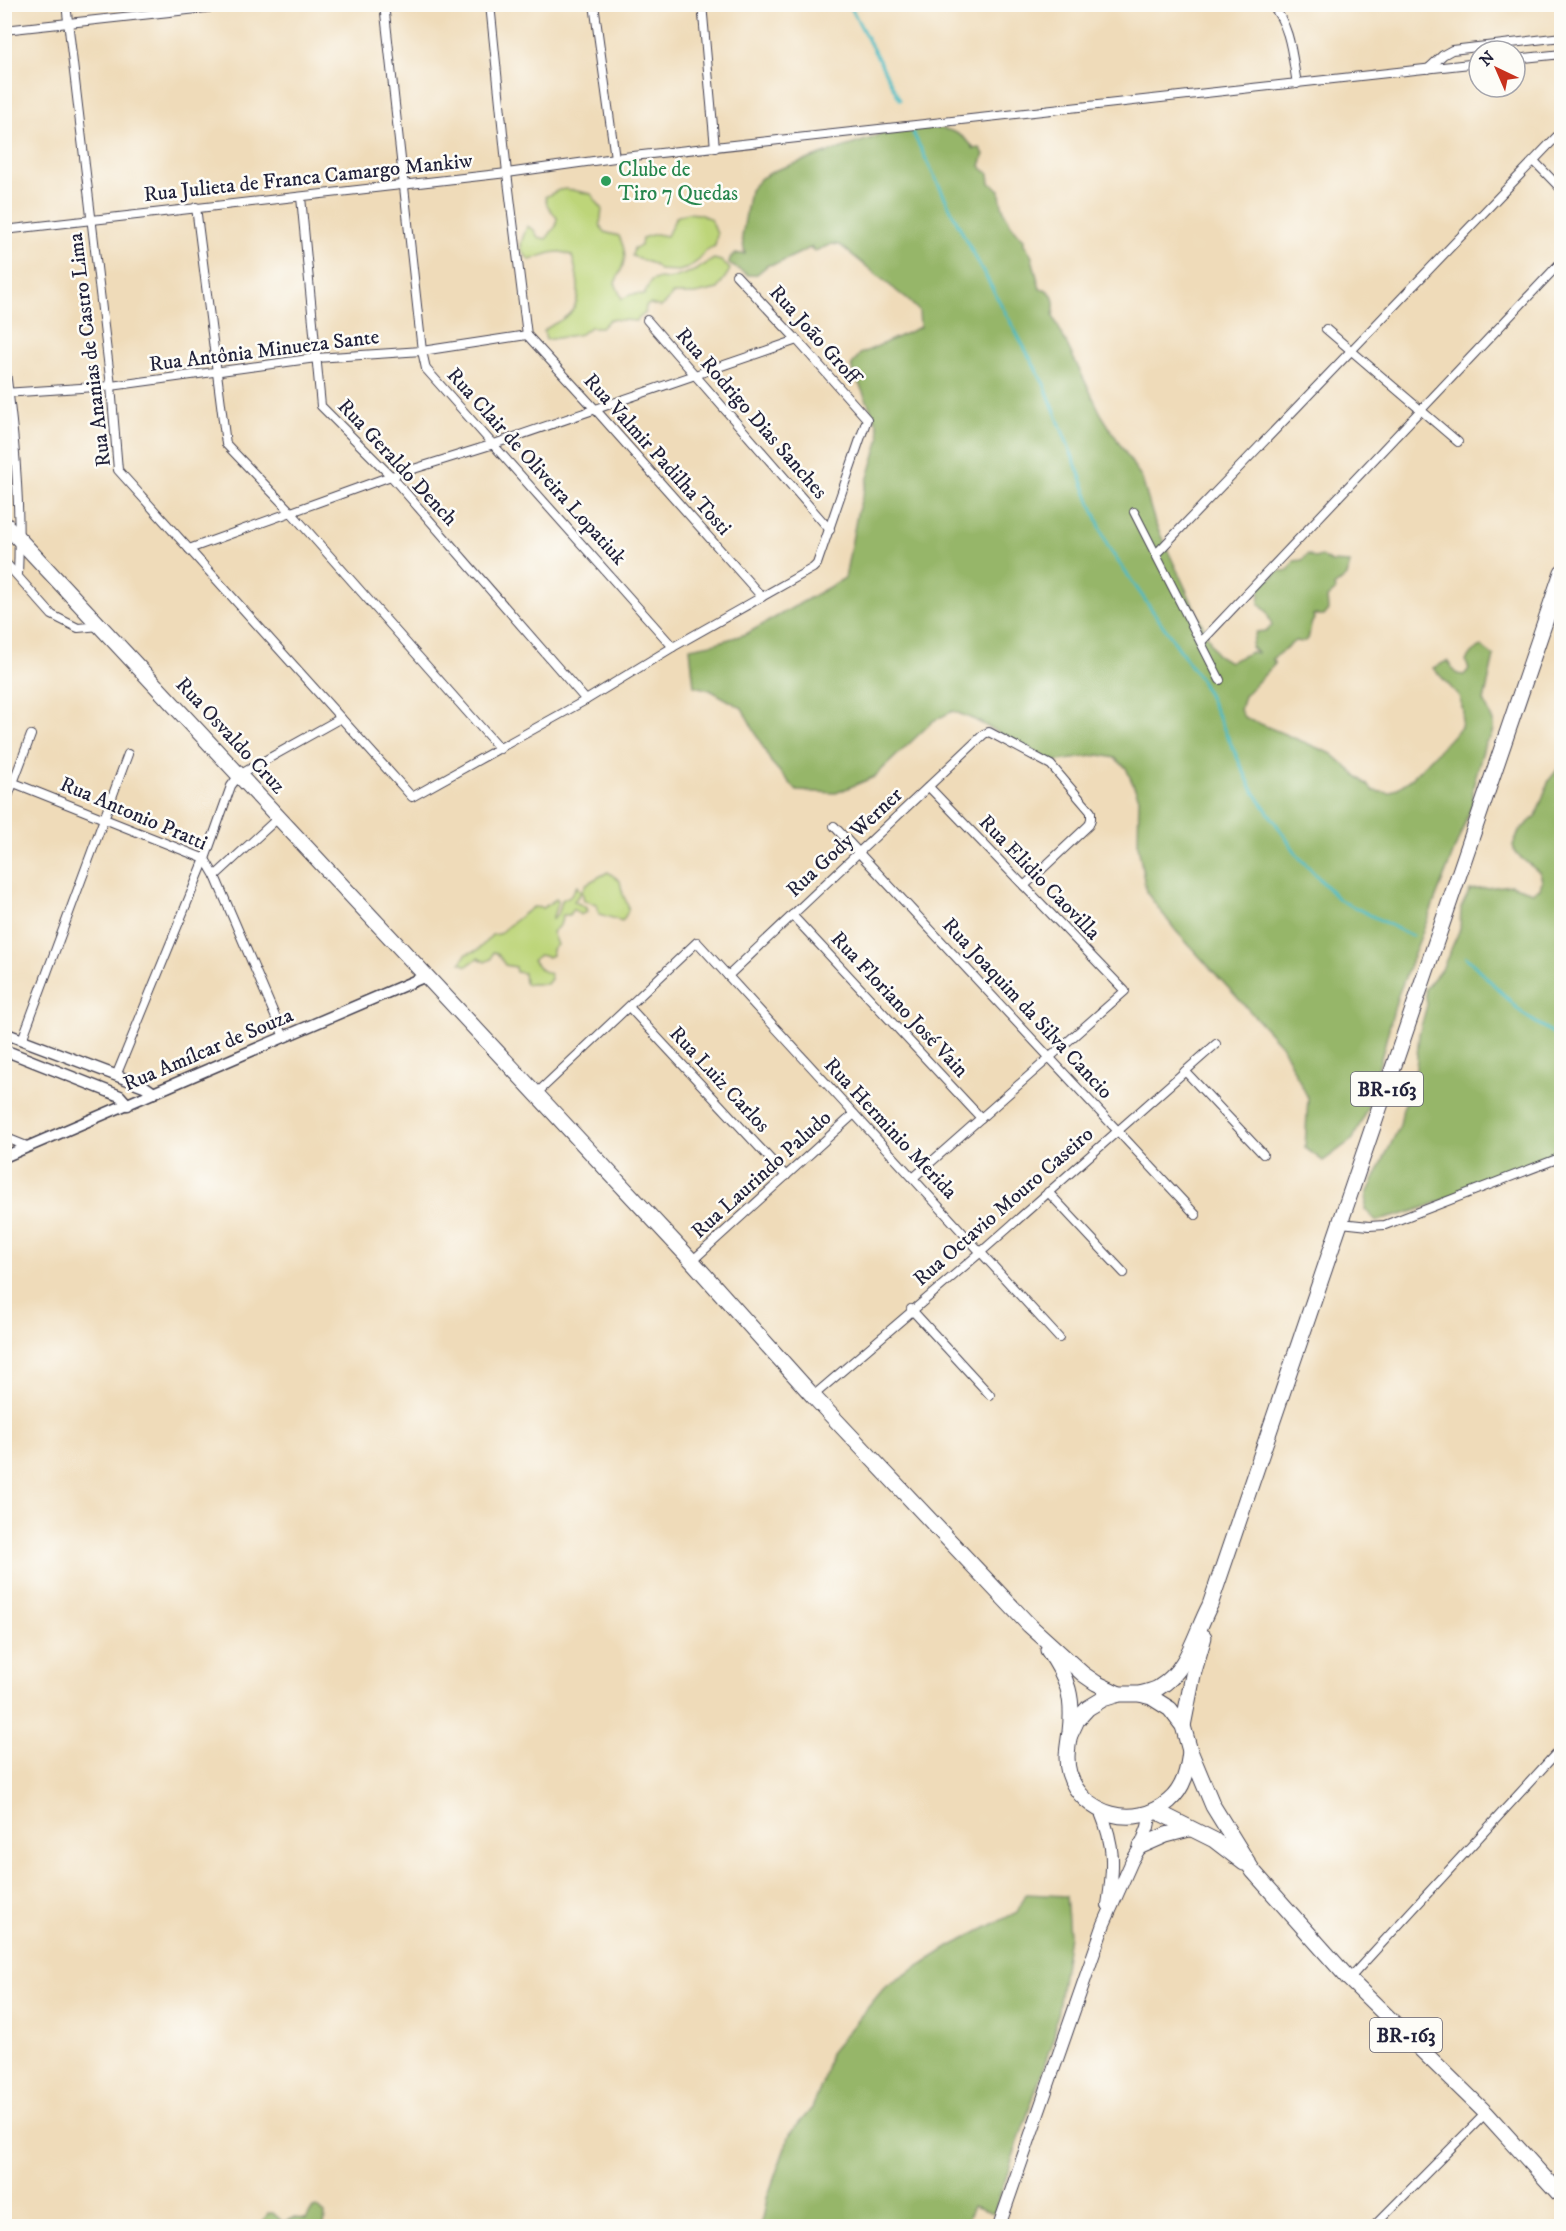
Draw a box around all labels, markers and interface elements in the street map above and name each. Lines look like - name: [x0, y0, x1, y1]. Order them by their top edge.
- north arrow: [1467, 39, 1527, 99]
- text: N: [1476, 47, 1499, 71]
- street label: Rua Julieta de Franca Camargo Mankiw: [142, 148, 474, 208]
- place label: Clube de Tiro 7 Quedas: [618, 157, 738, 207]
- marker: Clube de Tiro 7 Quedas: [599, 174, 613, 188]
- street label: Rua Ananias de Castro Lima: [63, 231, 117, 468]
- street label: Rua João Groff: [763, 280, 868, 392]
- street label: Rua Rodrigo Dias Sanches: [670, 323, 833, 505]
- street label: Rua Antônia Minueza Sante: [148, 324, 381, 378]
- street label: Rua Clair de Oliveira Lopatiuk: [441, 363, 632, 571]
- street label: Rua Valmir Padilha Tosti: [578, 368, 737, 541]
- street label: Rua Geraldo Dench: [332, 394, 463, 532]
- street label: Rua Osvaldo Cruz: [170, 672, 291, 799]
- street label: Rua Antonio Pratti: [56, 771, 211, 857]
- street label: Rua Gody Werner: [781, 782, 908, 903]
- street label: Rua Elidio Caovilla: [973, 810, 1106, 946]
- street label: Rua Joaquim da Silva Cancio: [936, 913, 1118, 1105]
- street label: Rua Floriano José Vain: [825, 926, 974, 1083]
- street label: Rua Amílcar de Souza: [120, 1002, 297, 1097]
- street label: Rua Luiz Carlos: [663, 1021, 775, 1138]
- street label: Rua Herminio Merida: [818, 1053, 963, 1205]
- road number: BR-163: [1351, 1072, 1423, 1106]
- street label: Rua Laurindo Paludo: [686, 1105, 837, 1244]
- street label: Rua Octavio Mouro Caseiro: [908, 1121, 1099, 1292]
- road number: BR-163: [1370, 2018, 1442, 2052]

